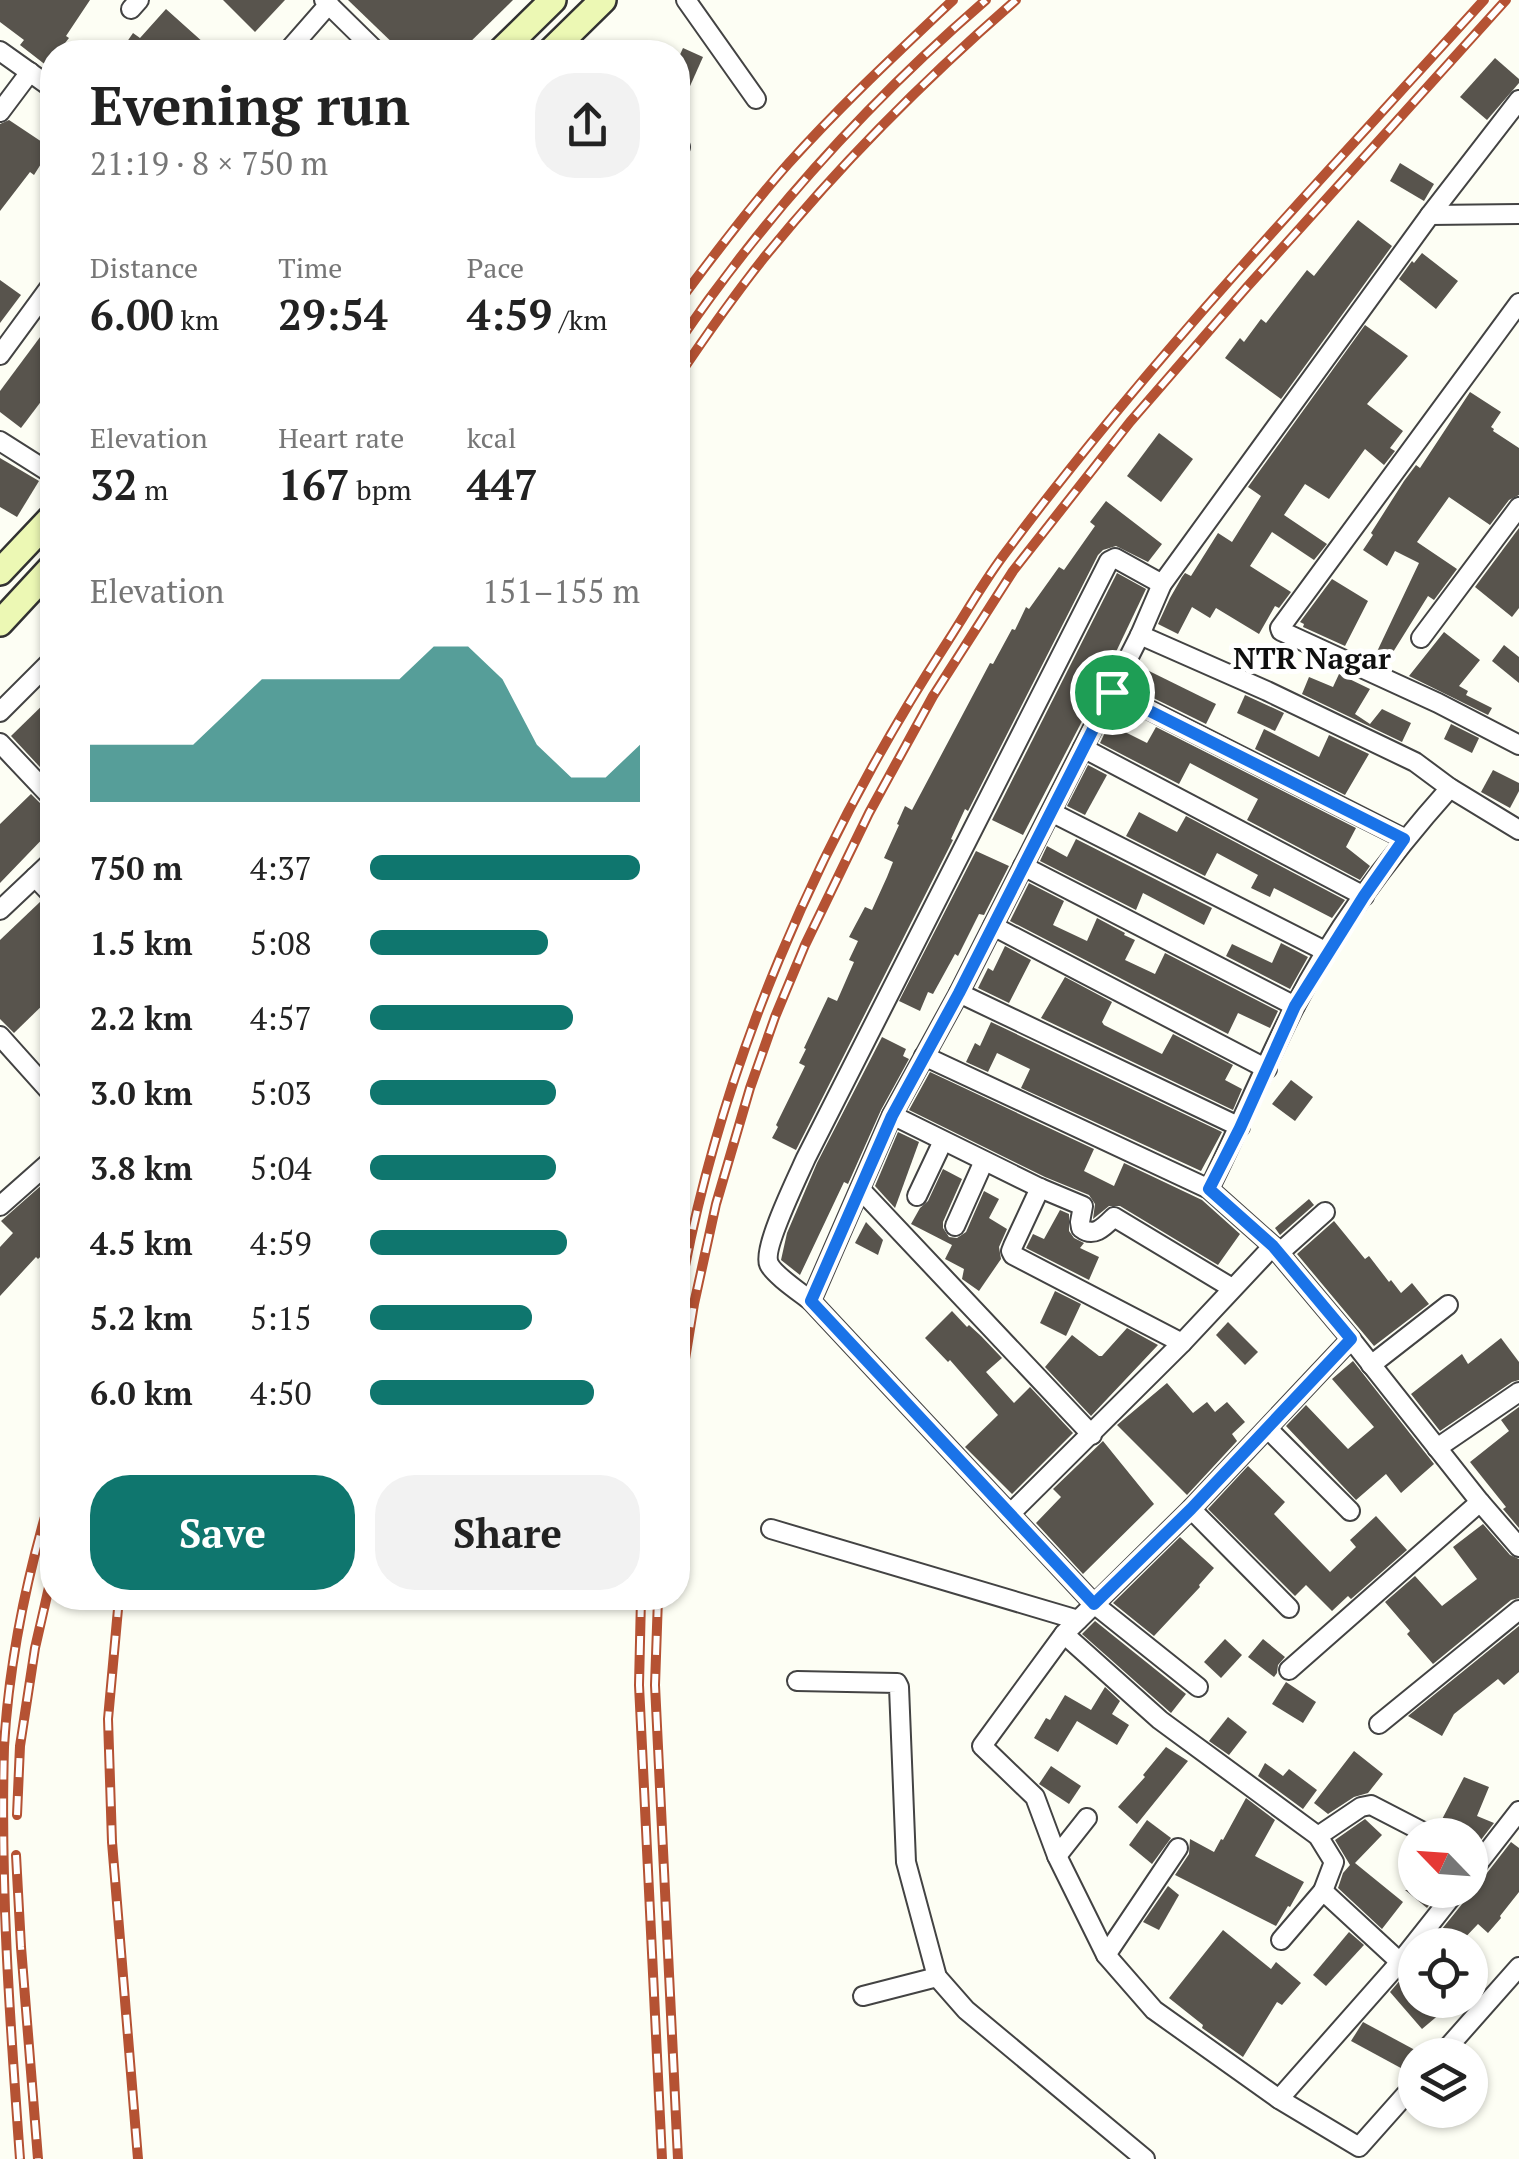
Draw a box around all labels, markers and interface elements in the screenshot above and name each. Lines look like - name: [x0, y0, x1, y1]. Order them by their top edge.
- text: Evening run: [90, 68, 410, 141]
- button: share: [535, 73, 640, 178]
- text: 21:19 · 8 × 750 m: [90, 142, 328, 184]
- text: Distance: [90, 249, 198, 286]
- text: Time: [278, 249, 342, 286]
- text: Pace: [467, 249, 524, 286]
- text: 6.00: [90, 286, 174, 342]
- text: 29:54: [278, 286, 388, 342]
- text: 4:59: [467, 286, 552, 342]
- text: km: [174, 301, 219, 338]
- text: /km: [552, 301, 607, 338]
- text: Elevation: [90, 419, 208, 456]
- text: Heart rate: [278, 419, 404, 456]
- text: kcal: [467, 419, 516, 456]
- text: 32: [90, 456, 137, 512]
- text: 167: [278, 456, 350, 512]
- text: 447: [467, 456, 538, 512]
- text: m: [137, 471, 168, 508]
- text: bpm: [350, 471, 412, 508]
- text: Elevation: [90, 570, 224, 612]
- text: 151–155 m: [482, 570, 640, 612]
- district label: NTR Nagar: [1233, 638, 1391, 678]
- pin: [1070, 650, 1155, 735]
- icon: arrive: [1085, 665, 1140, 720]
- text: 750 m: [90, 847, 182, 889]
- text: 4:37: [250, 847, 312, 889]
- text: 1.5 km: [90, 922, 193, 964]
- text: 5:08: [250, 922, 312, 964]
- text: 2.2 km: [90, 997, 193, 1039]
- text: 4:57: [250, 997, 312, 1039]
- text: 3.0 km: [90, 1072, 193, 1114]
- text: 5:03: [250, 1072, 312, 1114]
- text: 3.8 km: [90, 1147, 193, 1189]
- text: 5:04: [250, 1147, 312, 1189]
- text: 4.5 km: [90, 1222, 193, 1264]
- text: 4:59: [250, 1222, 312, 1264]
- text: 5.2 km: [90, 1297, 193, 1339]
- text: 5:15: [250, 1297, 312, 1339]
- text: 6.0 km: [90, 1372, 193, 1414]
- text: 4:50: [250, 1372, 312, 1414]
- button: Save: [90, 1475, 355, 1590]
- button: Share: [375, 1475, 640, 1590]
- north arrow: [1398, 1818, 1488, 1908]
- map controls: [1398, 1818, 1488, 2128]
- button: locate: [1398, 1928, 1488, 2018]
- button: layers: [1398, 2038, 1488, 2128]

